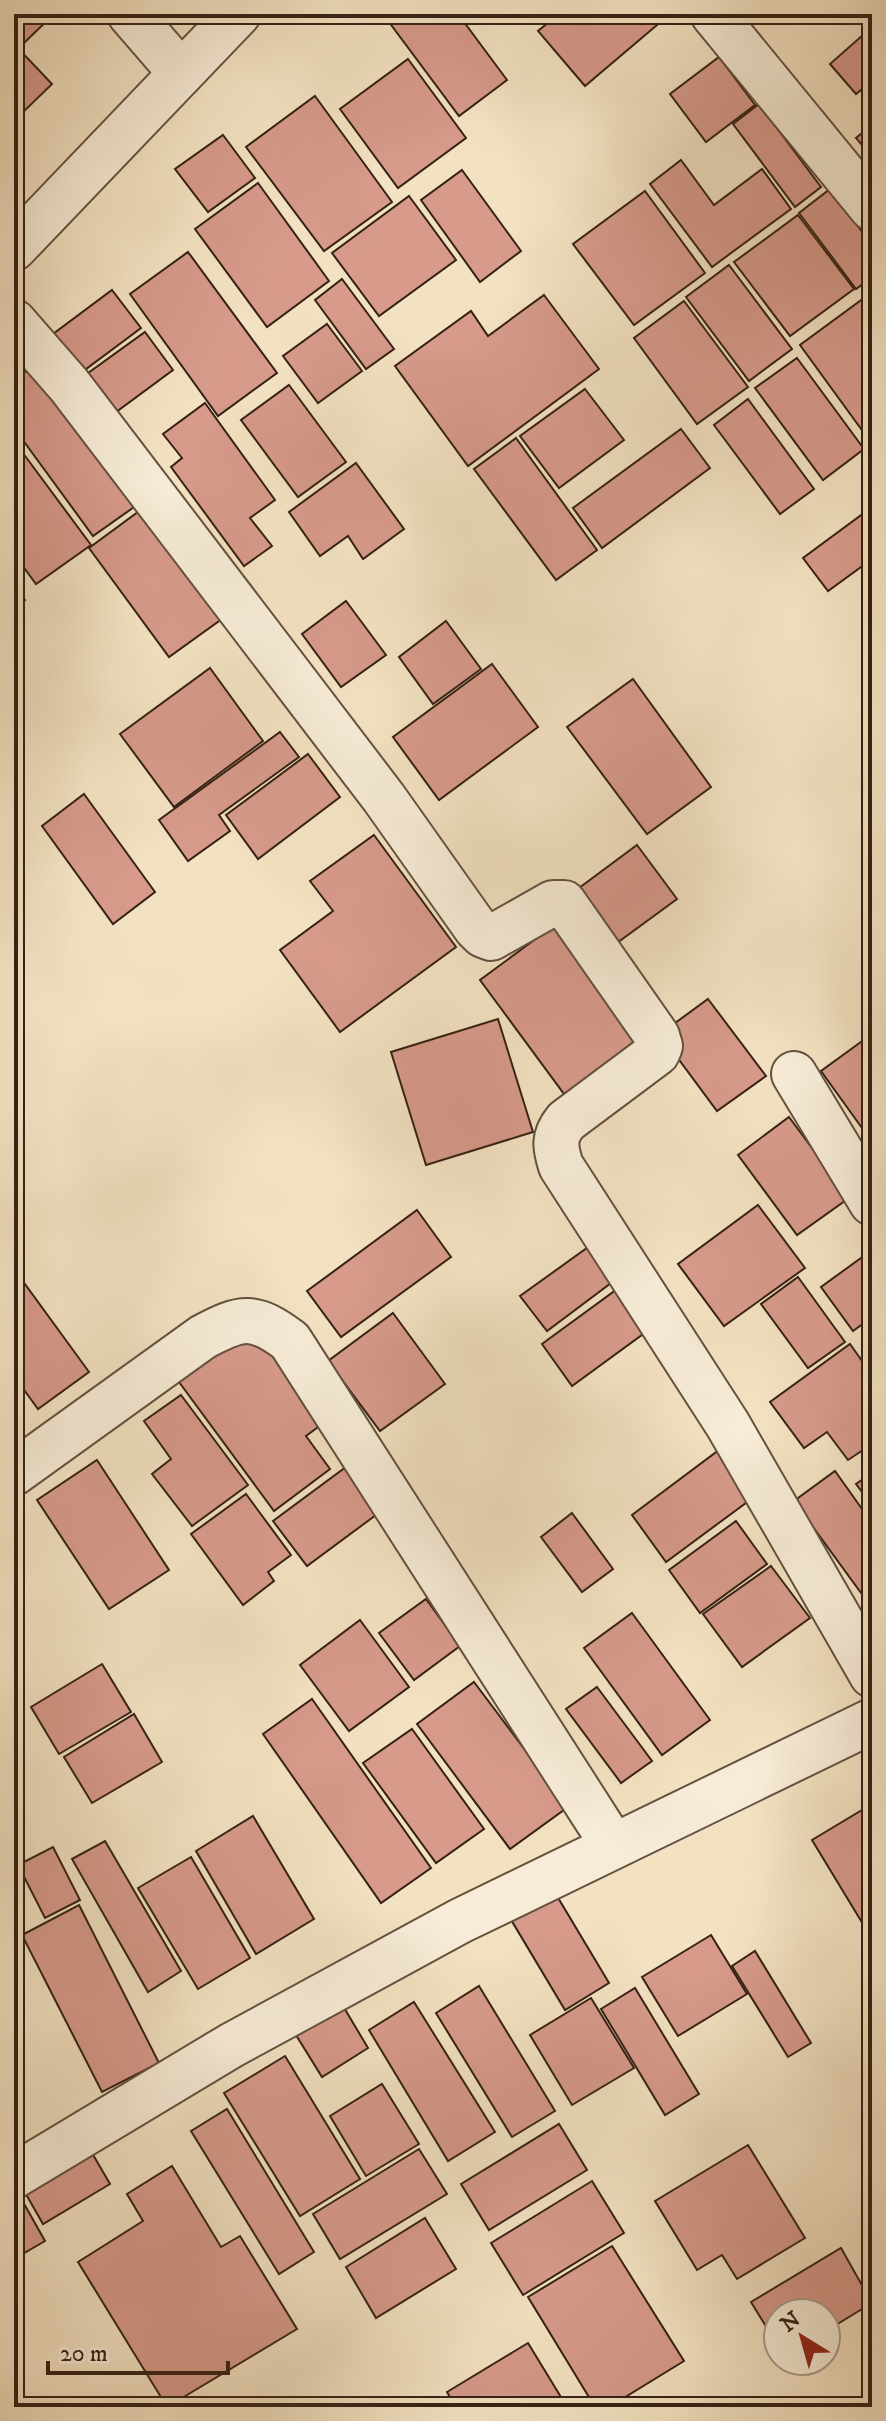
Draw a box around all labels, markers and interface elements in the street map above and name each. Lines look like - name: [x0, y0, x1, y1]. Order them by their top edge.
- north arrow: [762, 2297, 842, 2377]
- text: N: [776, 2306, 806, 2338]
- scale bar: [48, 2325, 228, 2375]
- text: 20 m: [60, 2339, 108, 2369]

